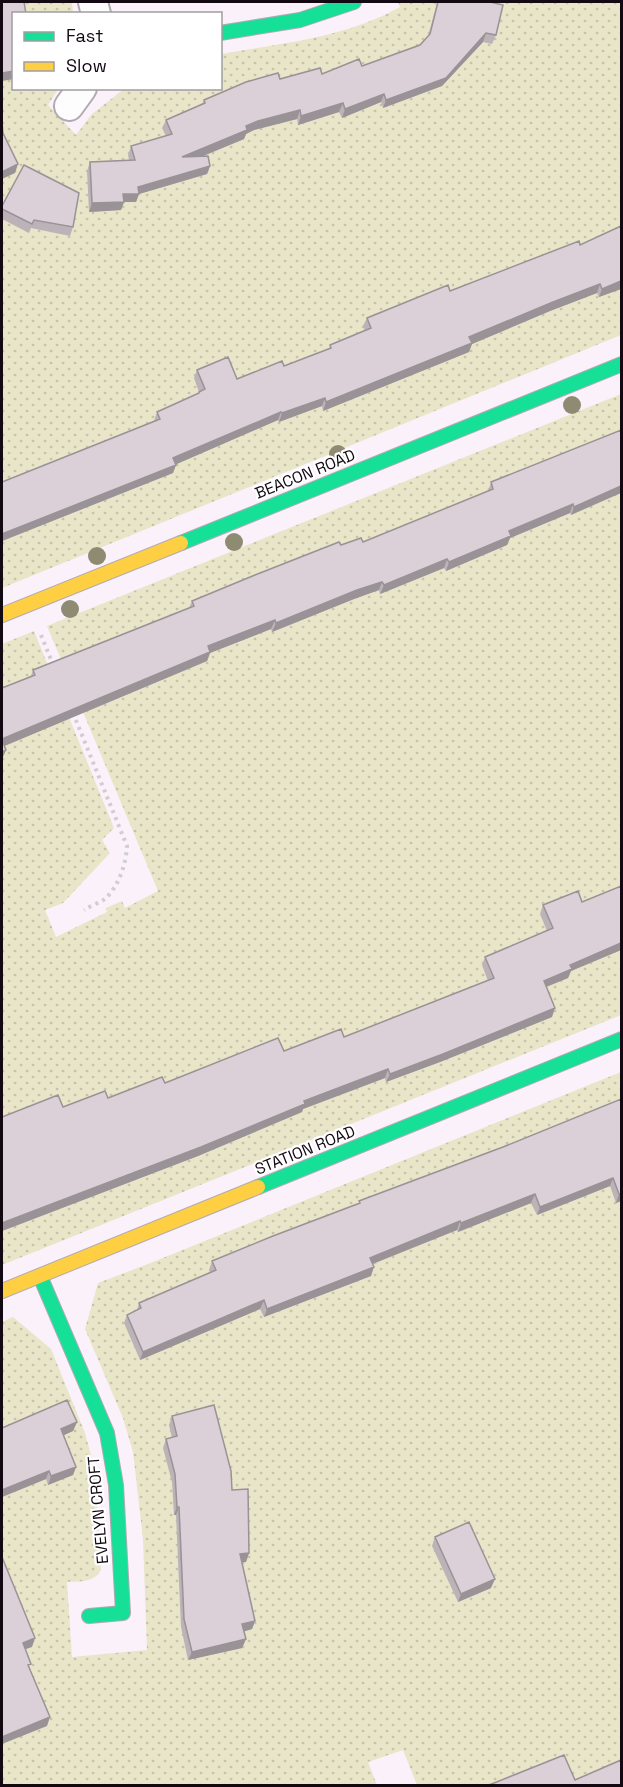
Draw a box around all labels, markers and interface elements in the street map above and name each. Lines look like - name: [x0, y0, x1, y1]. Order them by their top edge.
- legend: [12, 12, 222, 90]
- text: Fast: [66, 24, 103, 47]
- text: Slow: [66, 54, 107, 77]
- street label: BEACON ROAD: [252, 444, 358, 504]
- street label: STATION ROAD: [252, 1120, 358, 1180]
- street label: EVELYN CROFT: [83, 1455, 113, 1565]

